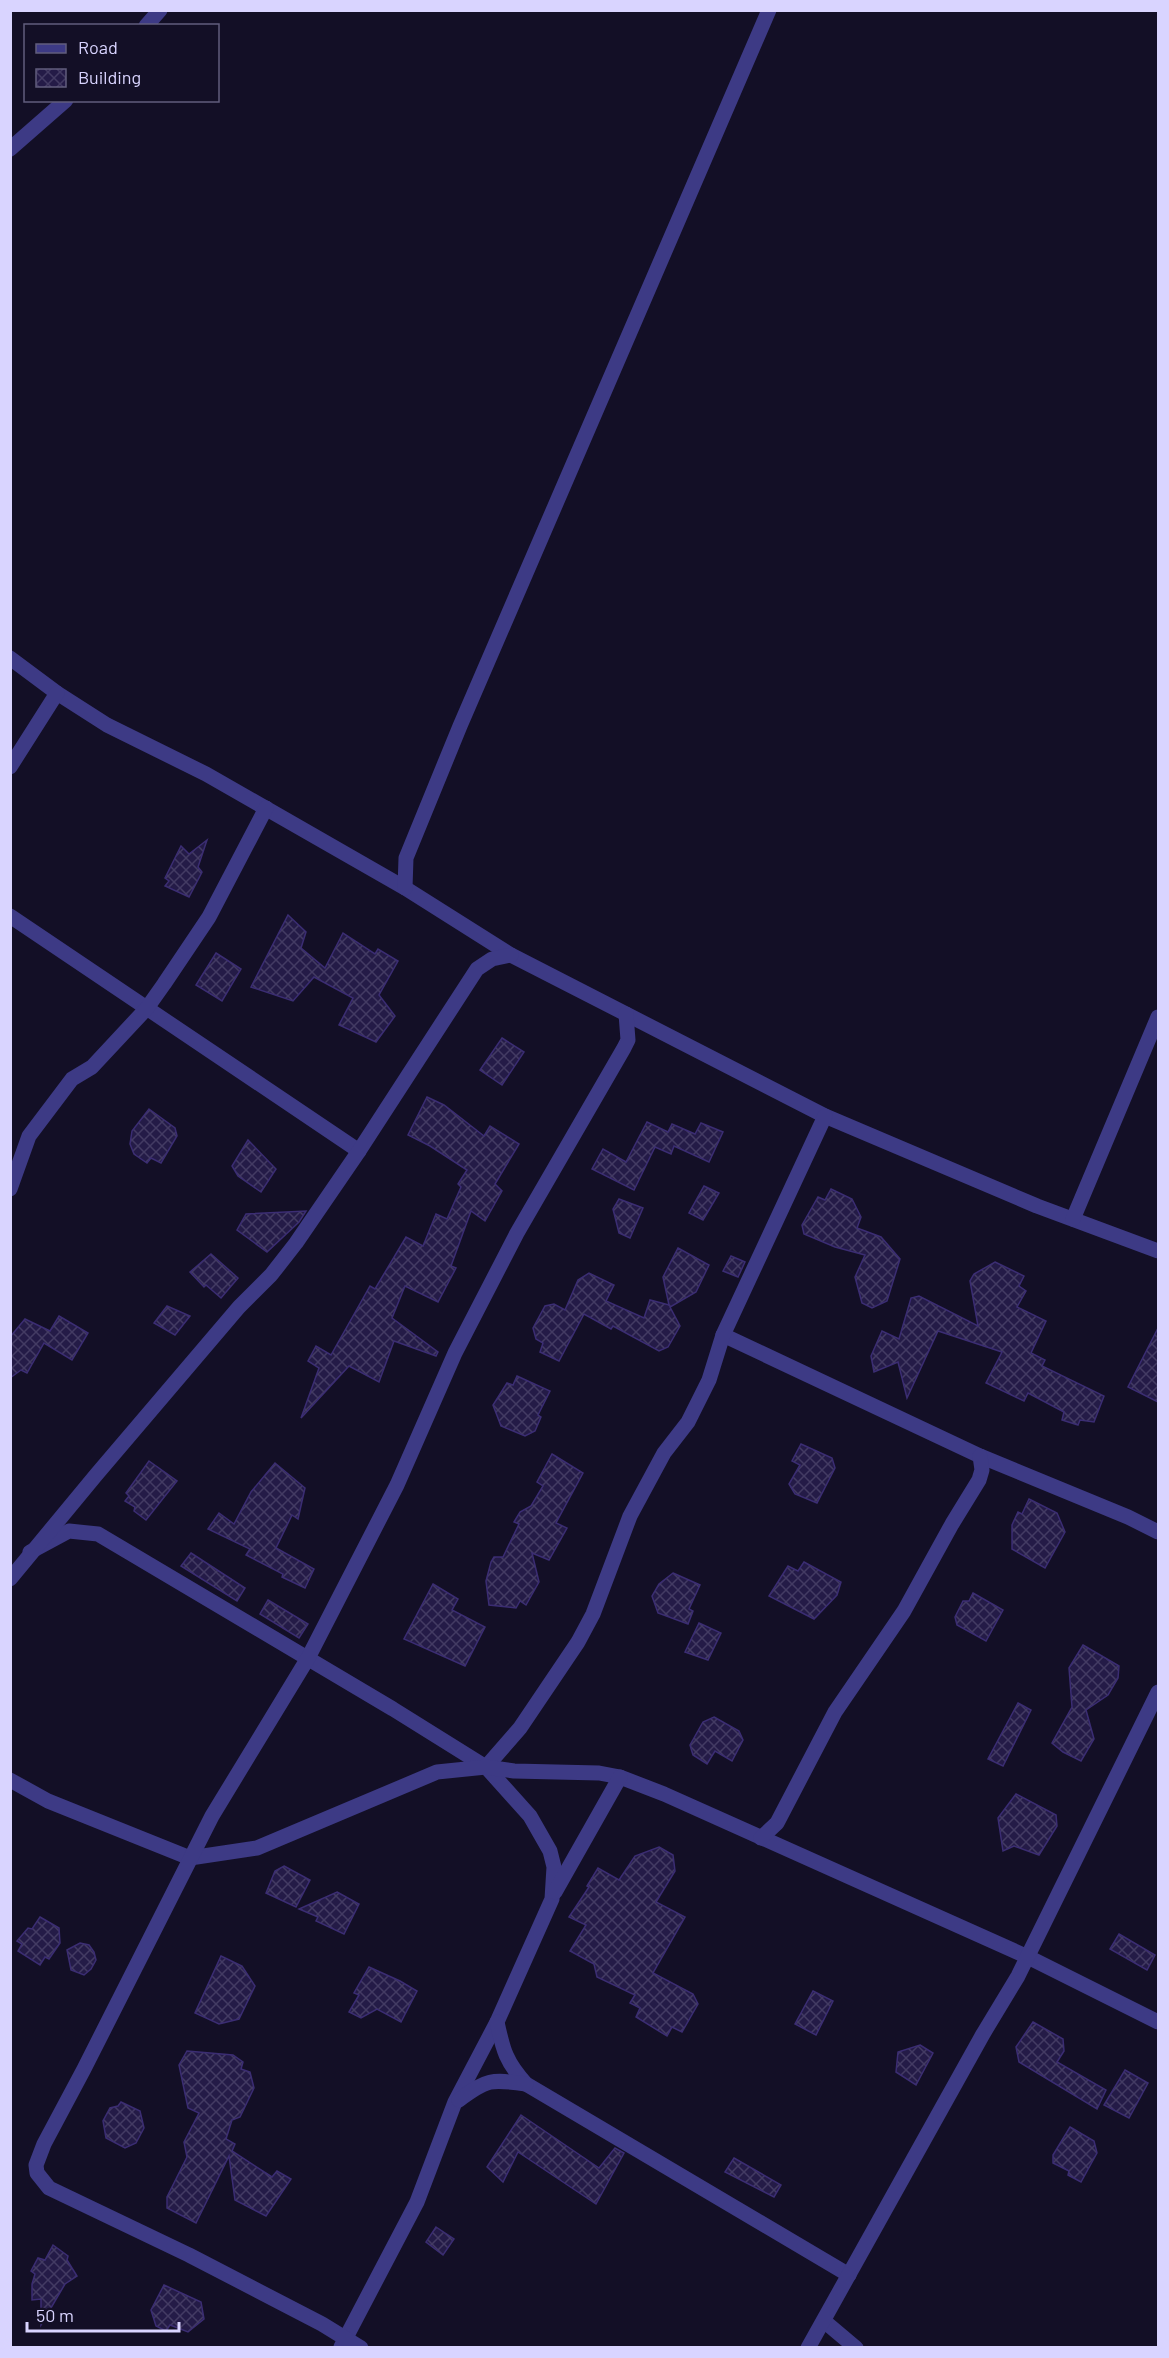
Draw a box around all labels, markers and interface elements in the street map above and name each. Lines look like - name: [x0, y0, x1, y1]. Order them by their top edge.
- legend: [24, 24, 219, 102]
- text: Road: [78, 36, 118, 58]
- text: Building: [78, 66, 141, 88]
- scale bar: [27, 2295, 178, 2333]
- text: 50 m: [36, 2304, 74, 2326]

